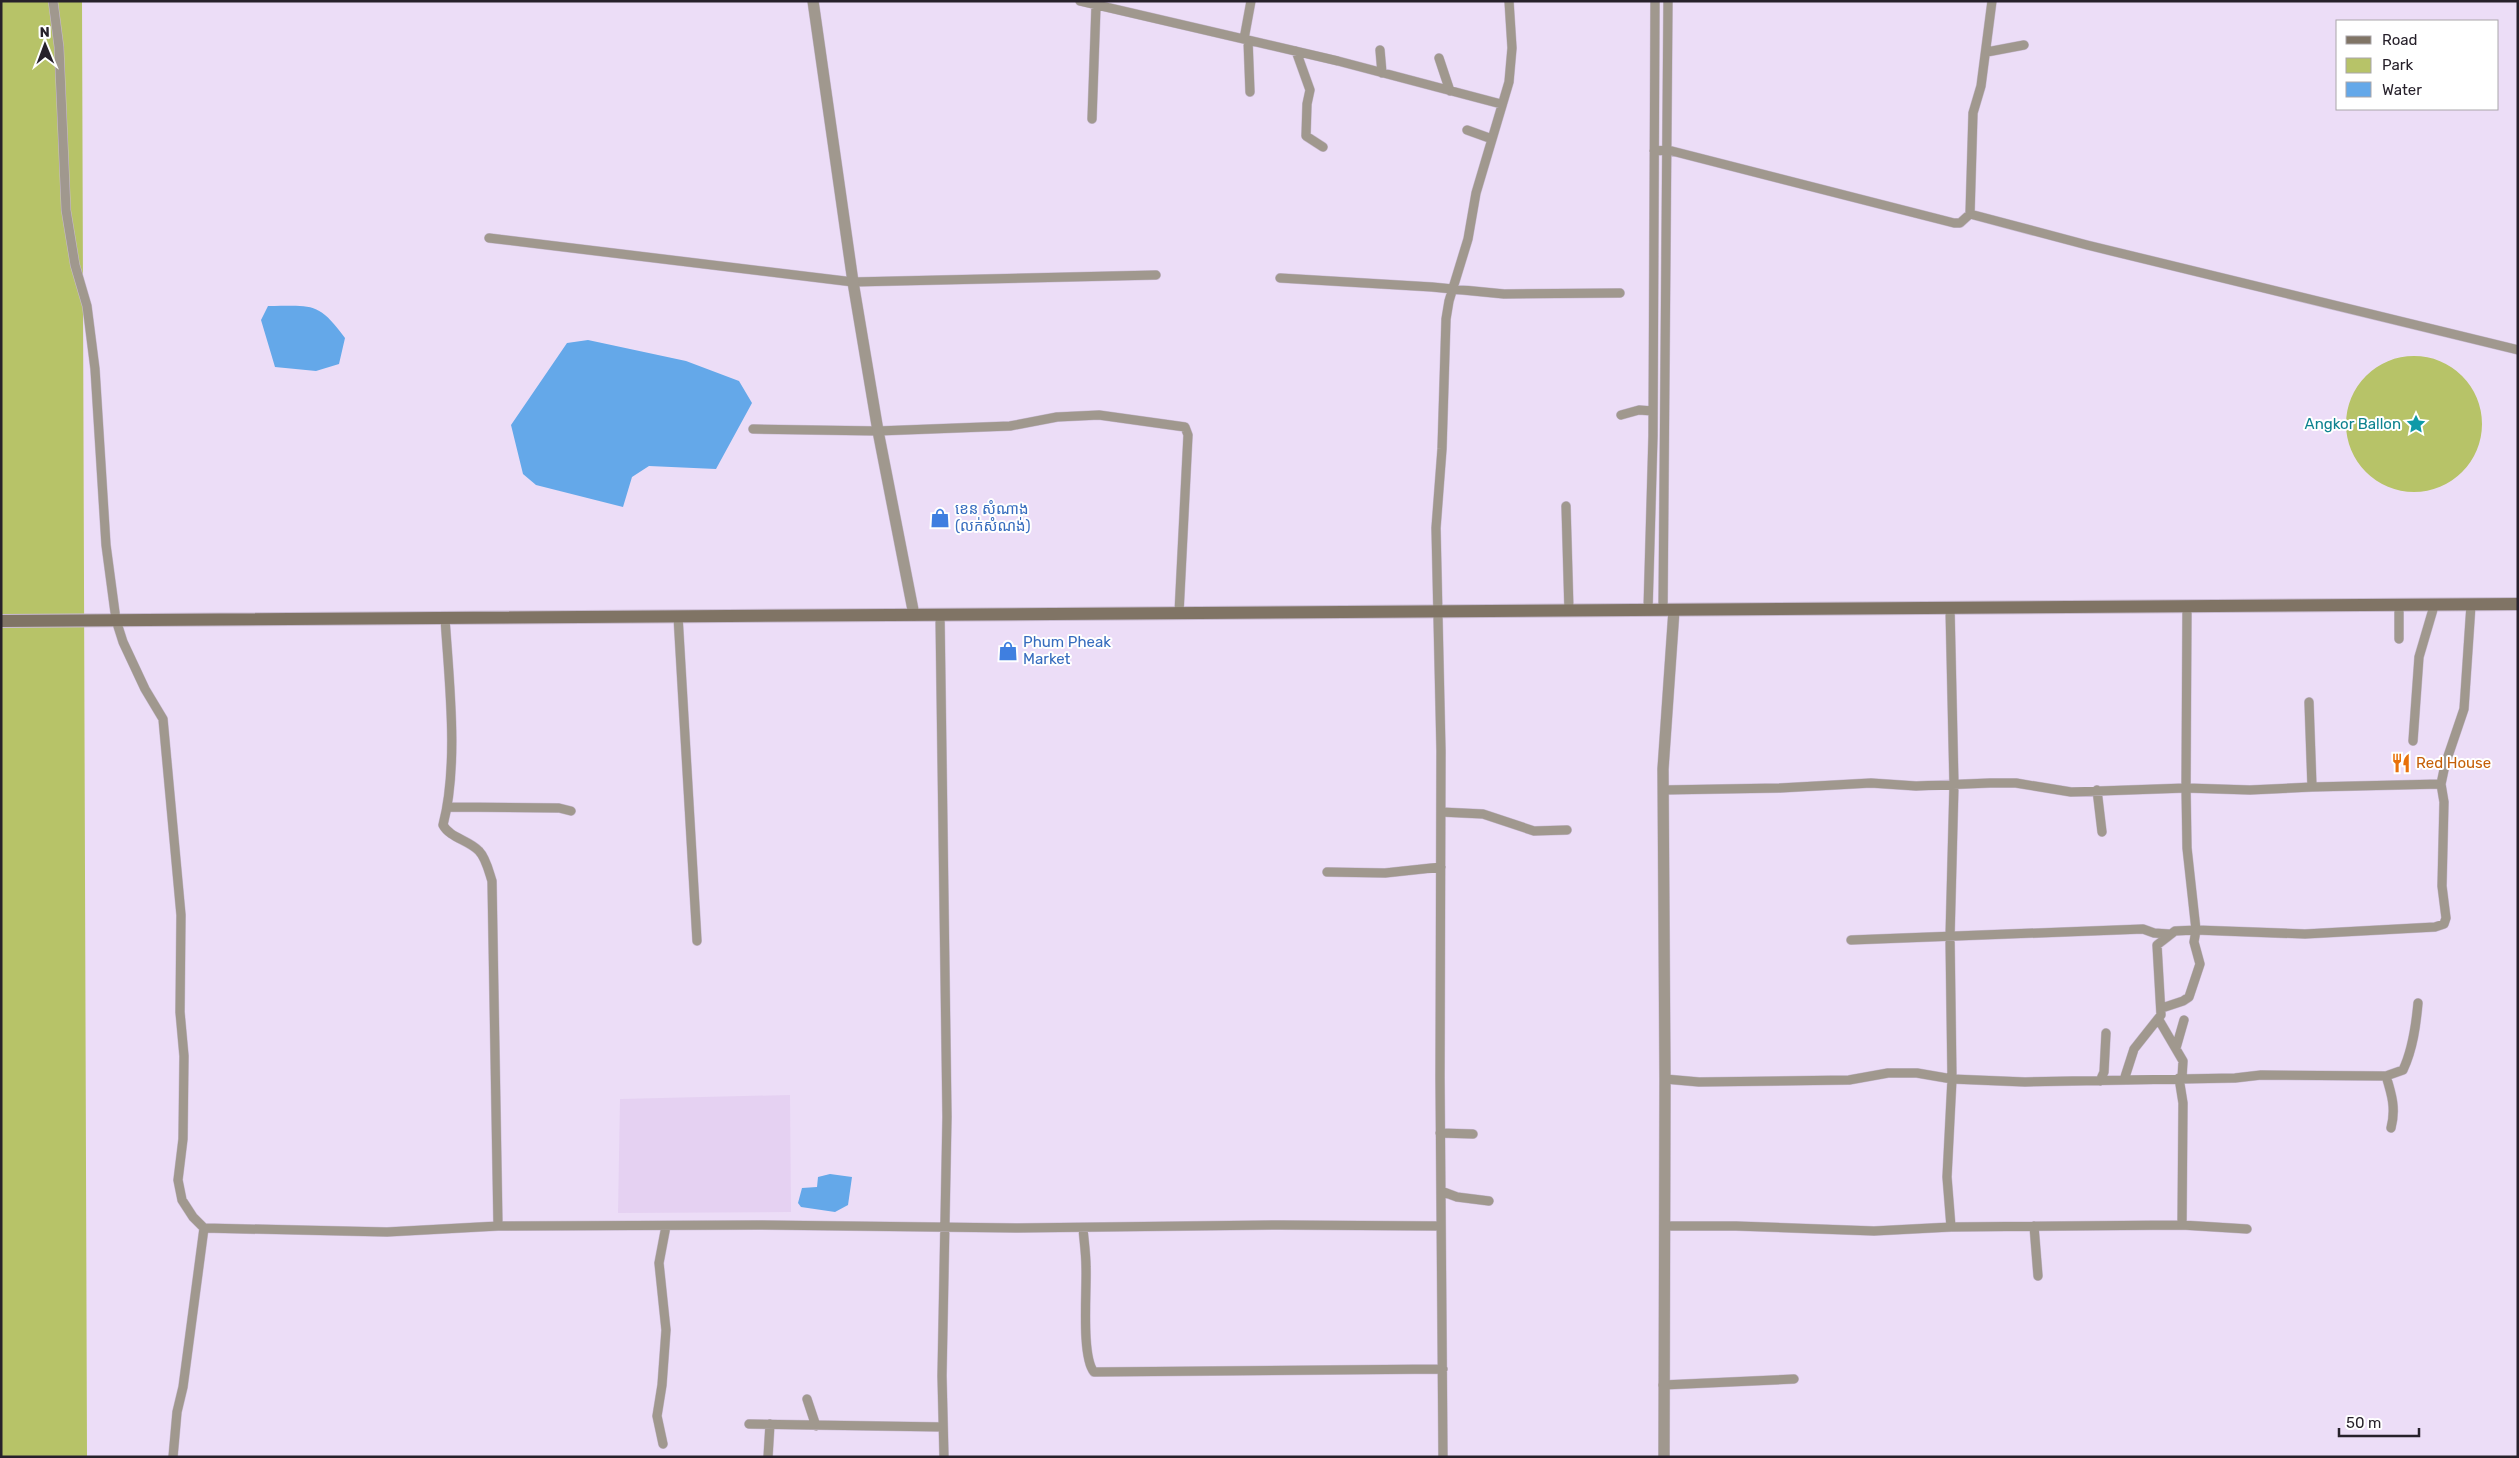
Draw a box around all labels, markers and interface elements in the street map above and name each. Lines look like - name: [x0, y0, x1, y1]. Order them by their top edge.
- north arrow: [20, 20, 70, 70]
- legend: [2336, 20, 2499, 110]
- text: N: [40, 24, 50, 41]
- text: Road: [2382, 31, 2418, 49]
- text: Park: [2382, 56, 2413, 74]
- text: Water: [2382, 81, 2422, 99]
- place icon: Angkor Ballon: [2405, 413, 2427, 435]
- place label: Angkor Ballon: [2305, 415, 2401, 433]
- place label: ខេន សំណាង (លក់សំណង់): [955, 500, 1031, 535]
- shop icon: ខេន សំណាង (លក់សំណង់): [929, 507, 951, 529]
- place label: Phum Pheak Market: [1023, 633, 1111, 668]
- shop icon: Phum Pheak Market: [997, 640, 1019, 662]
- restaurant icon: Red House: [2390, 752, 2412, 774]
- place label: Red House: [2416, 754, 2491, 772]
- scale bar: [2339, 1406, 2419, 1438]
- text: 50 m: [2346, 1414, 2381, 1432]

